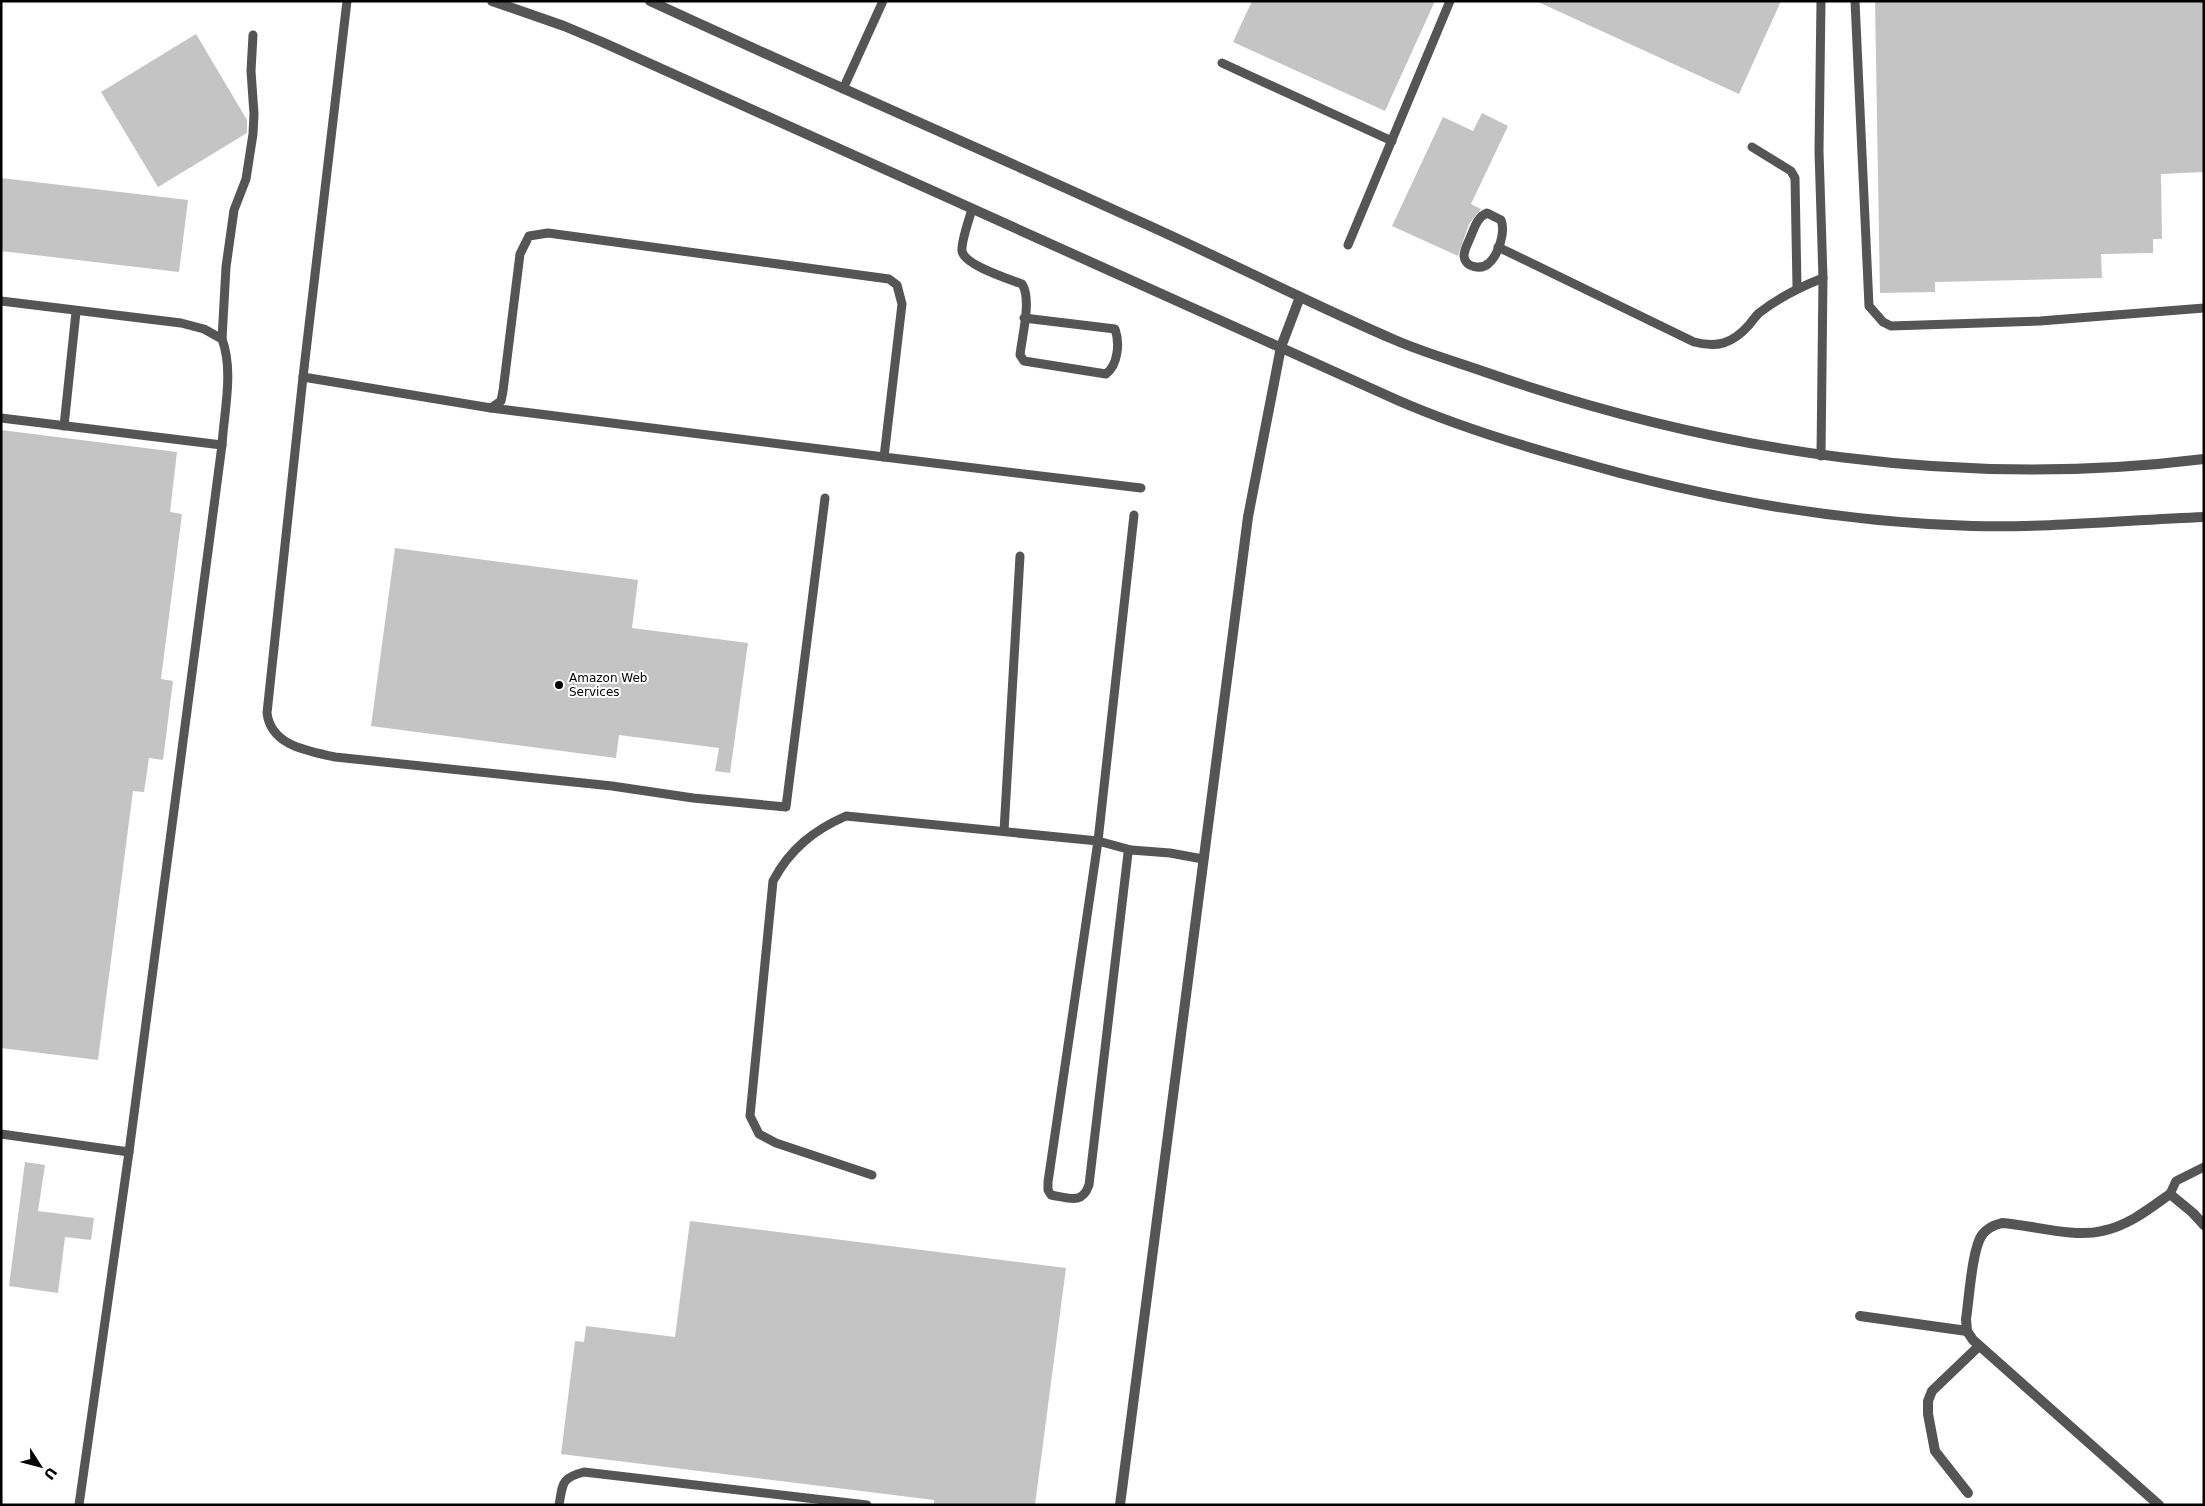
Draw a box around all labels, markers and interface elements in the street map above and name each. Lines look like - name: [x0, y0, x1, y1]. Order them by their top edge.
- place label: Amazon Web Services: [569, 671, 647, 699]
- marker: Amazon Web Services: [553, 679, 565, 691]
- north arrow: [15, 1441, 65, 1491]
- text: U: [41, 1464, 60, 1483]

